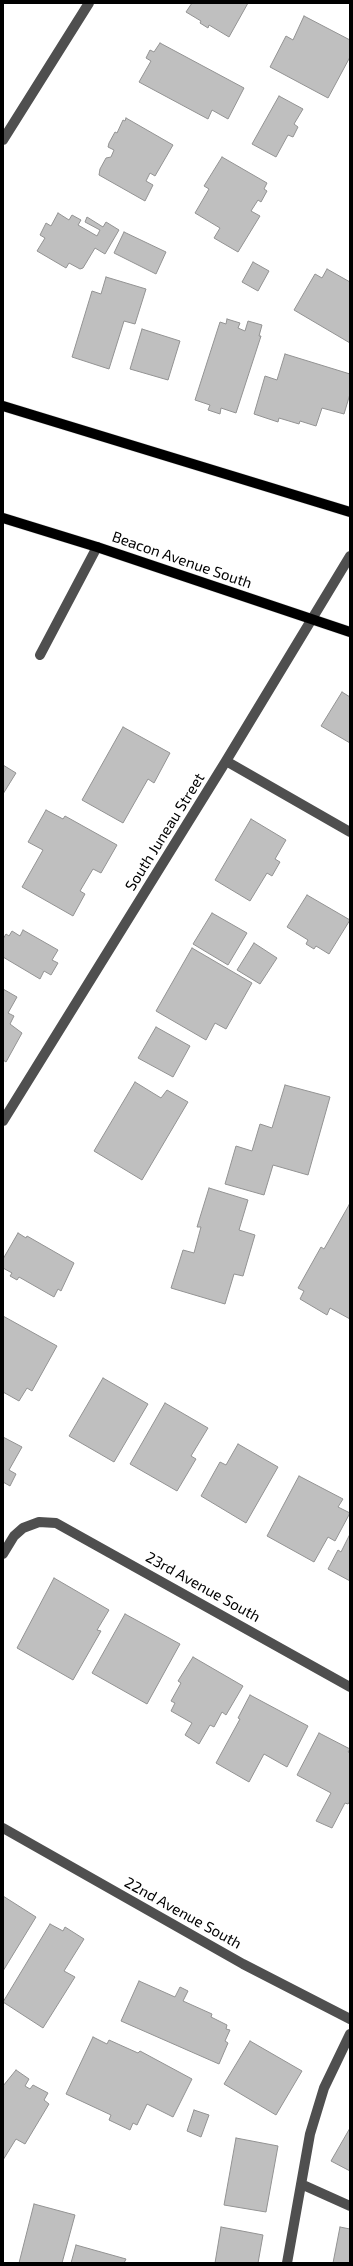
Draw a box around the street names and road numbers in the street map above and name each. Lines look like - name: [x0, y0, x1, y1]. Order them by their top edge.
- street label: Beacon Avenue South: [110, 528, 254, 592]
- street label: South Juneau Street: [121, 770, 209, 894]
- street label: 23rd Avenue South: [143, 1548, 263, 1626]
- street label: 22nd Avenue South: [121, 1873, 245, 1953]

